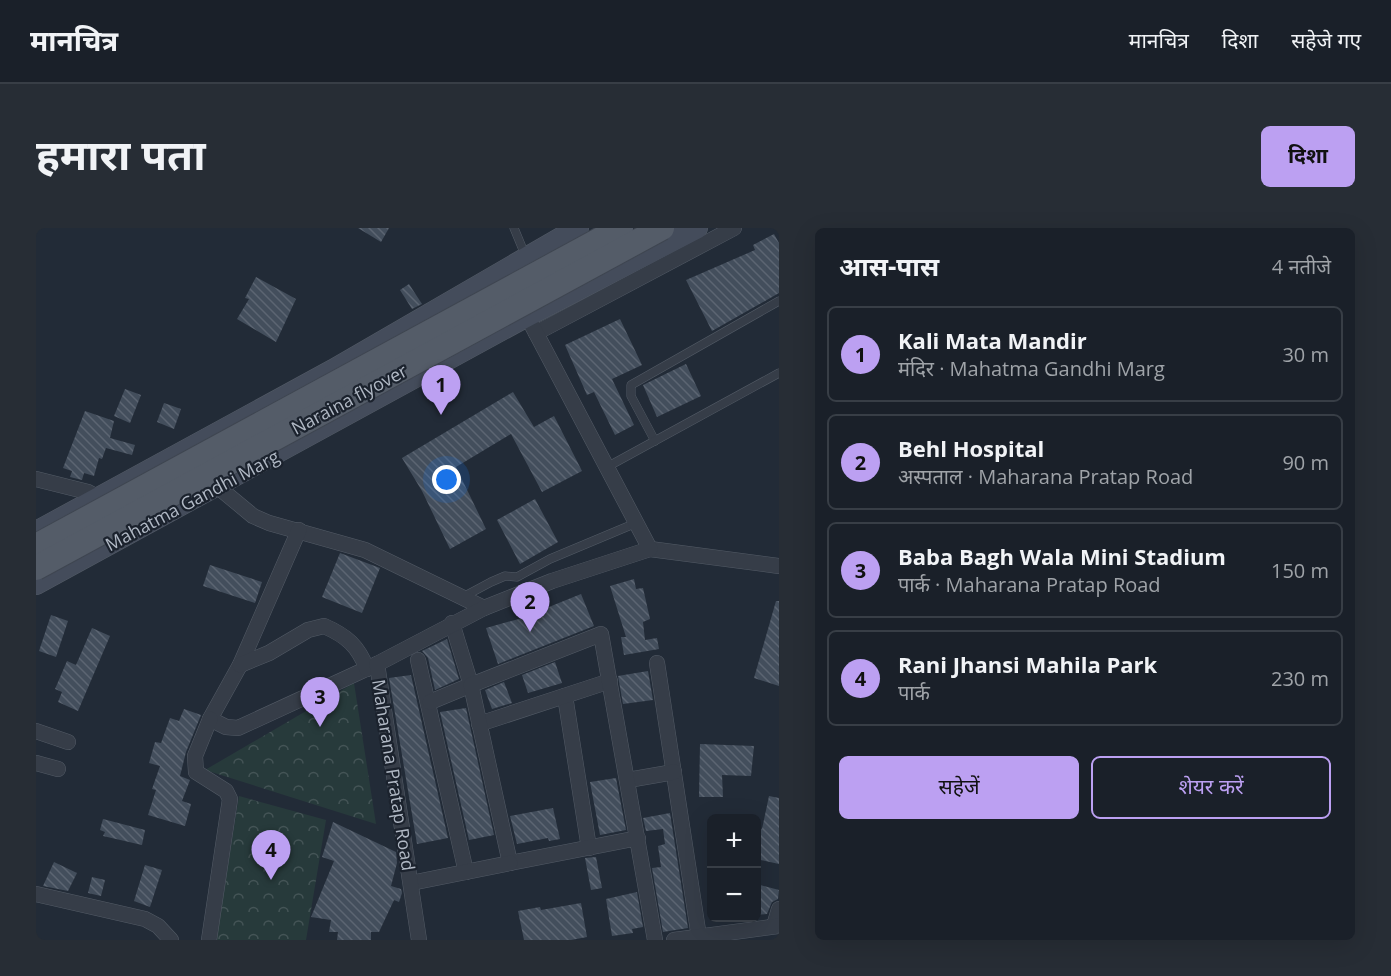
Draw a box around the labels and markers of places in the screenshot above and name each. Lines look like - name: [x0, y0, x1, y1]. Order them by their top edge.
- pin: 1: [422, 366, 460, 415]
- pin: 2: [510, 582, 550, 632]
- pin: 3: [300, 678, 340, 727]
- pin: 4: [252, 830, 290, 880]

